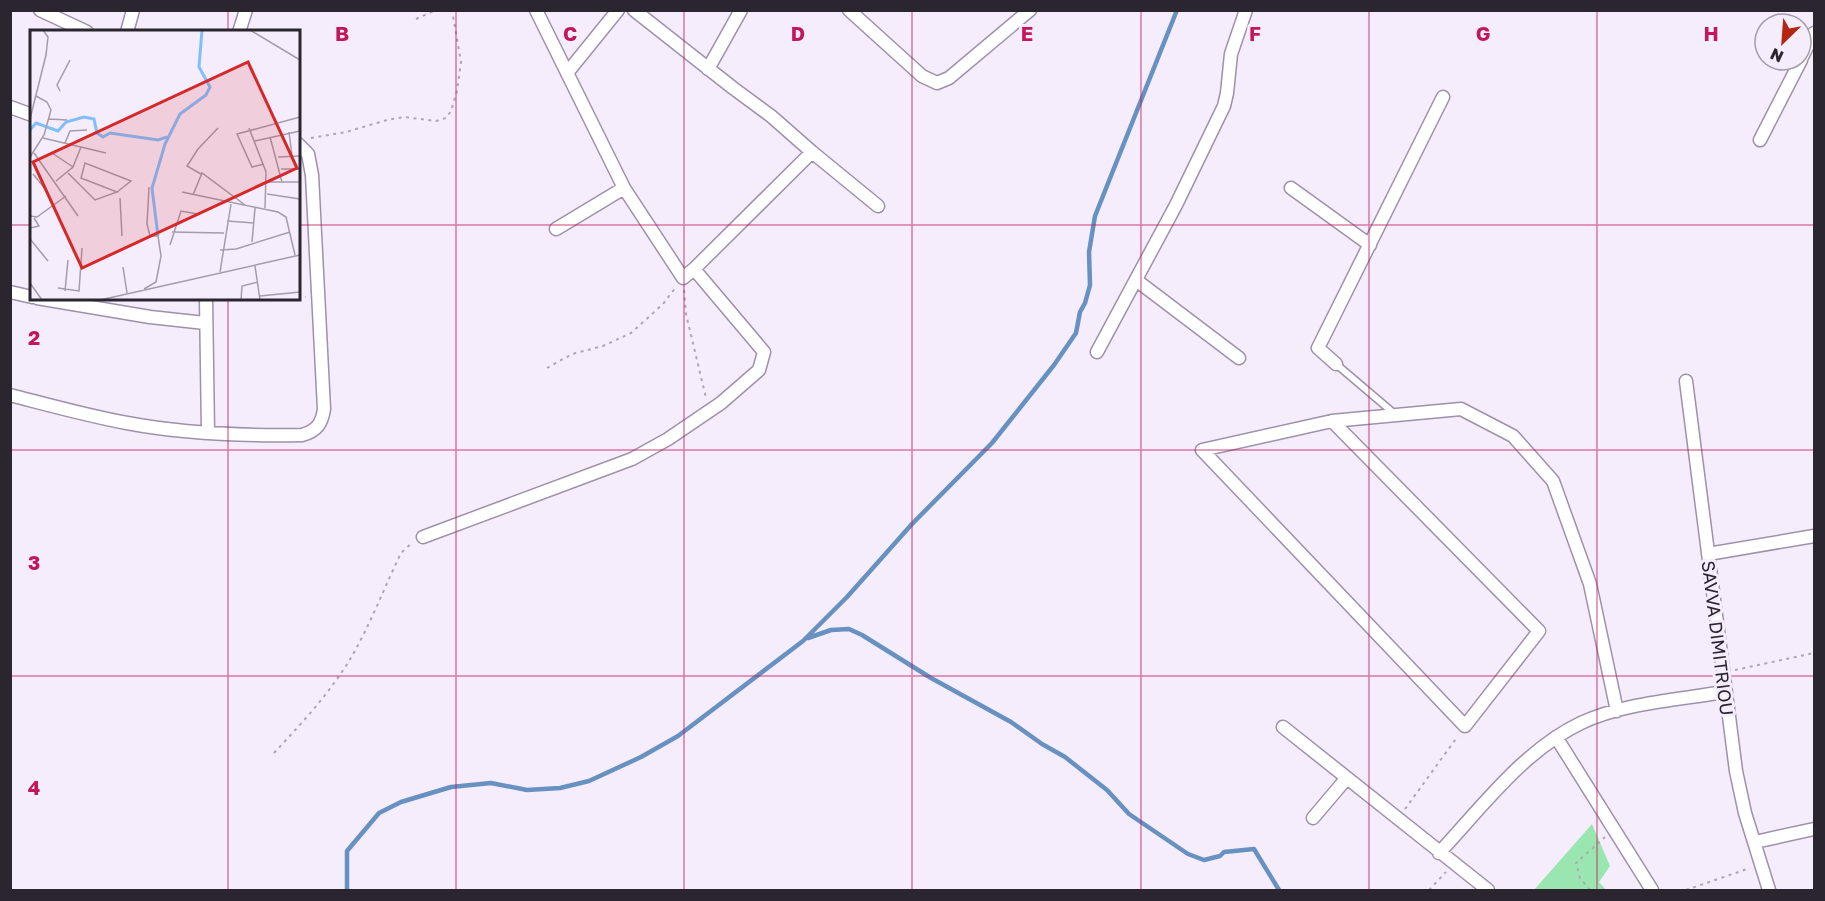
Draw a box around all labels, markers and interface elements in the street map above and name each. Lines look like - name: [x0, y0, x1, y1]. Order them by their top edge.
- north arrow: [1753, 12, 1813, 72]
- text: B: [335, 21, 349, 45]
- text: C: [563, 21, 577, 45]
- text: D: [791, 21, 805, 45]
- text: E: [1021, 21, 1033, 45]
- text: F: [1249, 21, 1261, 45]
- text: G: [1476, 21, 1490, 45]
- text: H: [1703, 21, 1719, 45]
- inset map: [30, 30, 300, 300]
- text: N: [1767, 44, 1786, 67]
- text: 2: [28, 325, 40, 349]
- text: 3: [28, 550, 40, 574]
- street label: SAVVA DIMITRIOU: [1698, 559, 1738, 717]
- text: 4: [28, 775, 40, 799]

